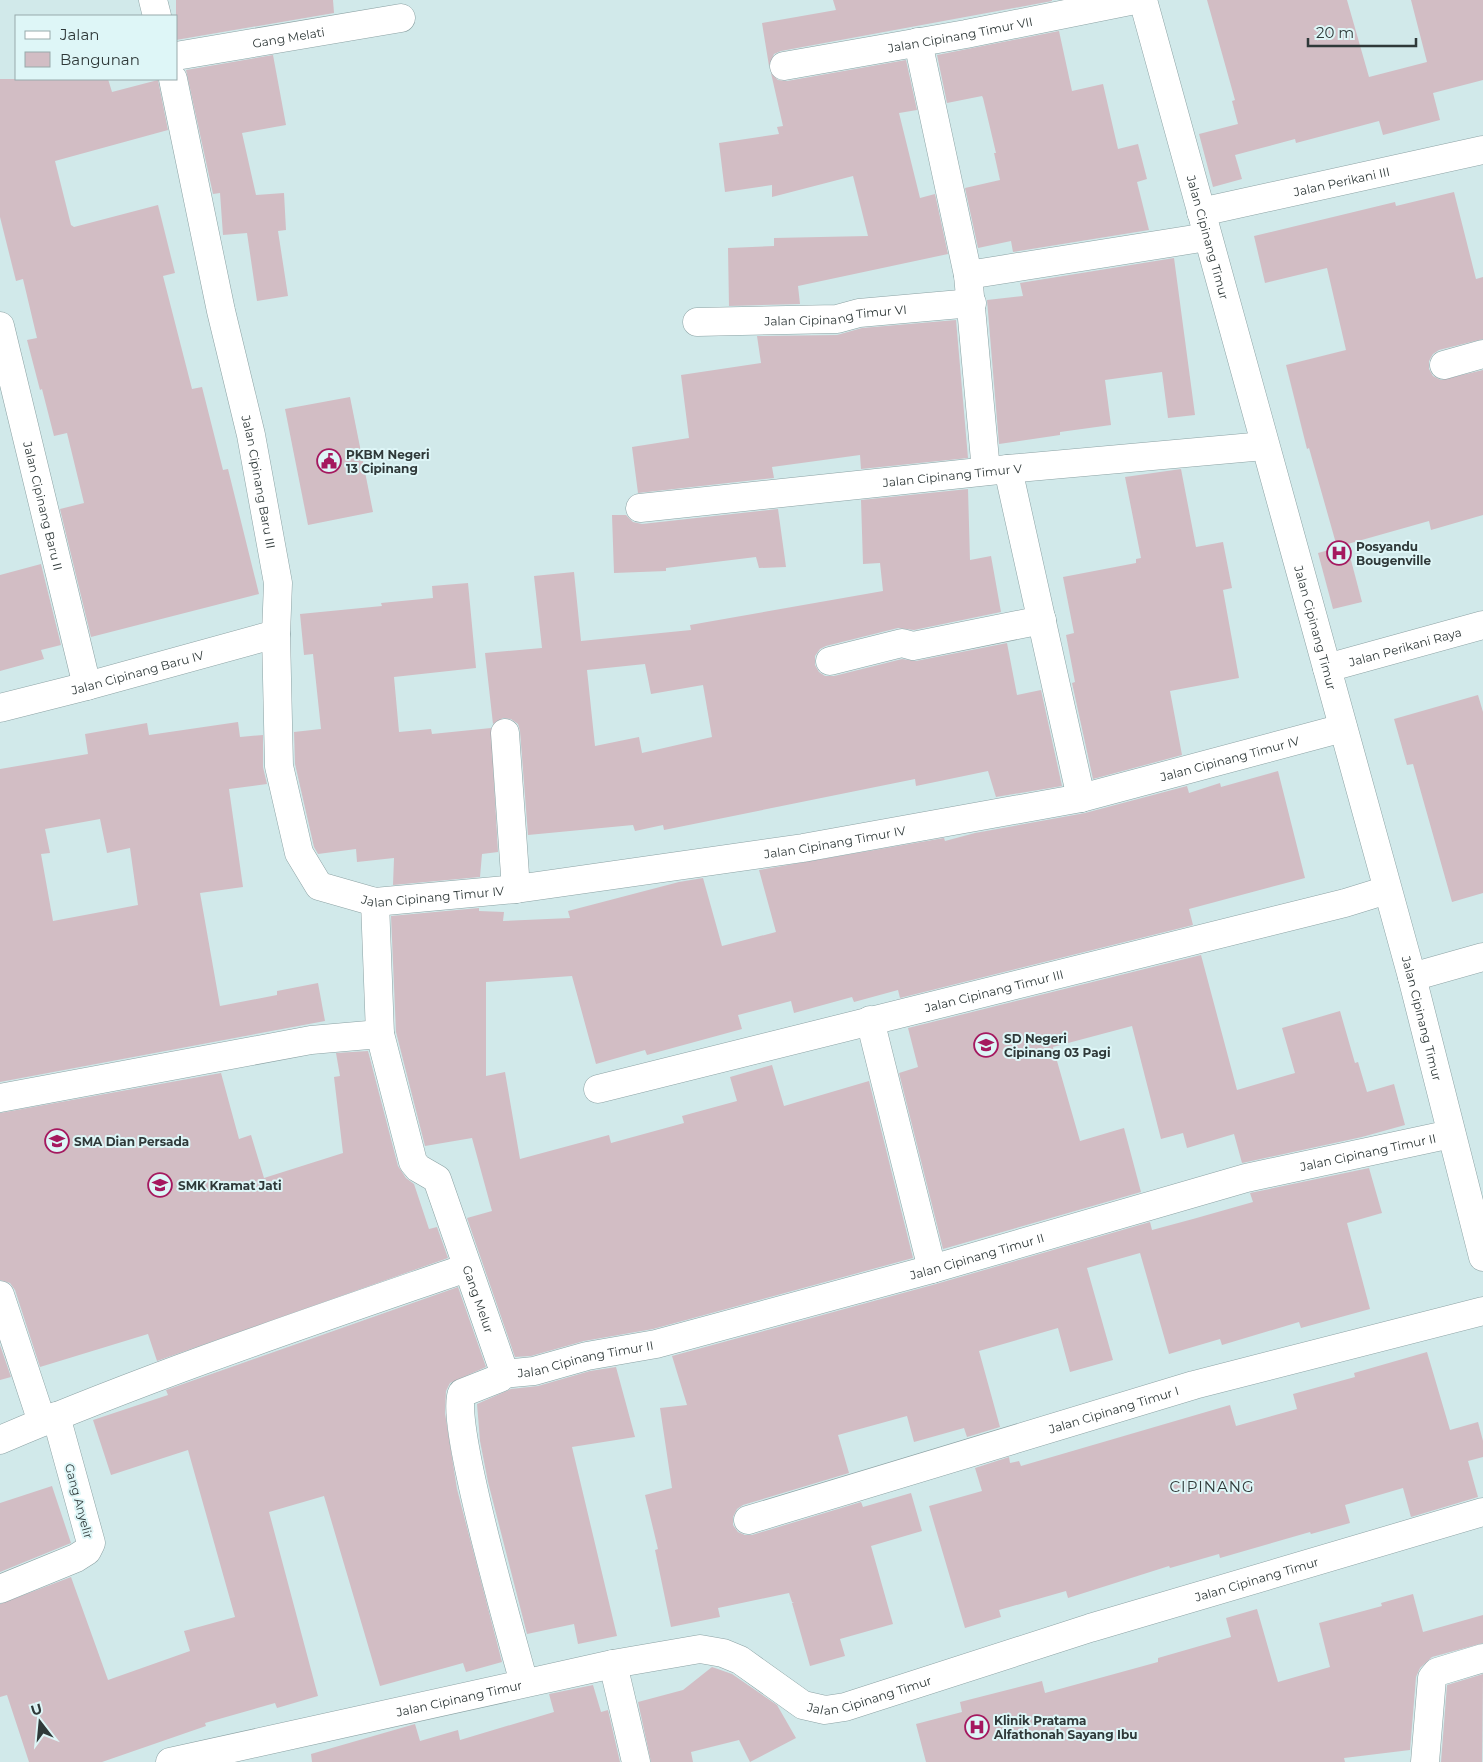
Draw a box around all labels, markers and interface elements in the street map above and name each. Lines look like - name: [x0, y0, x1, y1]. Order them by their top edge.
- street label: Jalan Cipinang Timur VII: [886, 13, 1034, 55]
- legend: [15, 15, 178, 80]
- scale bar: [1308, 15, 1416, 47]
- text: 20 m: [1316, 23, 1354, 42]
- street label: Gang Melati: [251, 24, 326, 50]
- text: Jalan: [59, 25, 99, 44]
- text: Bangunan: [60, 50, 140, 69]
- street label: Jalan Perikani III: [1291, 163, 1391, 199]
- street label: Jalan Cipinang Timur: [1184, 172, 1233, 301]
- street label: Jalan Cipinang Timur VI: [763, 301, 907, 328]
- street label: Jalan Cipinang Baru III: [239, 413, 279, 550]
- street label: Jalan Cipinang Baru II: [20, 439, 66, 572]
- place label: PKBM Negeri 13 Cipinang: [346, 447, 430, 476]
- public building icon: PKBM Negeri 13 Cipinang: [316, 448, 342, 474]
- street label: Jalan Cipinang Timur V: [881, 460, 1023, 490]
- place label: Posyandu Bougenville: [1356, 539, 1431, 568]
- hospital icon: Posyandu Bougenville: [1326, 540, 1352, 566]
- street label: Jalan Cipinang Timur: [1291, 563, 1340, 692]
- street label: Jalan Perikani Raya: [1346, 624, 1463, 669]
- street label: Jalan Cipinang Baru IV: [69, 647, 206, 697]
- street label: Jalan Cipinang Timur IV: [1158, 732, 1301, 784]
- street label: Jalan Cipinang Timur IV: [762, 822, 907, 861]
- street label: Jalan Cipinang Timur IV: [359, 883, 505, 910]
- street label: Jalan Cipinang Timur: [1399, 953, 1446, 1083]
- street label: Jalan Cipinang Timur III: [922, 966, 1065, 1015]
- place label: SD Negeri Cipinang 03 Pagi: [1004, 1031, 1111, 1060]
- school or university icon: SD Negeri Cipinang 03 Pagi: [973, 1032, 999, 1058]
- school or university icon: SMA Dian Persada: [44, 1128, 70, 1154]
- street label: Jalan Cipinang Timur II: [1298, 1130, 1437, 1174]
- place label: SMA Dian Persada: [74, 1134, 189, 1149]
- school or university icon: SMK Kramat Jati: [147, 1172, 173, 1198]
- place label: SMK Kramat Jati: [178, 1178, 282, 1193]
- street label: Jalan Cipinang Timur II: [907, 1229, 1046, 1282]
- street label: Gang Melur: [460, 1263, 497, 1335]
- street label: Jalan Cipinang Timur II: [516, 1337, 654, 1380]
- street label: Jalan Cipinang Timur I: [1046, 1383, 1180, 1436]
- street label: Gang Anyelir: [62, 1462, 96, 1540]
- district label: CIPINANG: [1169, 1477, 1255, 1496]
- street label: Jalan Cipinang Timur: [1192, 1553, 1320, 1604]
- street label: Jalan Cipinang Timur: [805, 1672, 933, 1718]
- street label: Jalan Cipinang Timur: [394, 1677, 523, 1719]
- north arrow: [15, 1697, 65, 1747]
- text: U: [29, 1699, 44, 1720]
- place label: Klinik Pratama Alfathonah Sayang Ibu: [993, 1713, 1137, 1742]
- hospital icon: Klinik Pratama Alfathonah Sayang Ibu: [964, 1714, 990, 1740]

